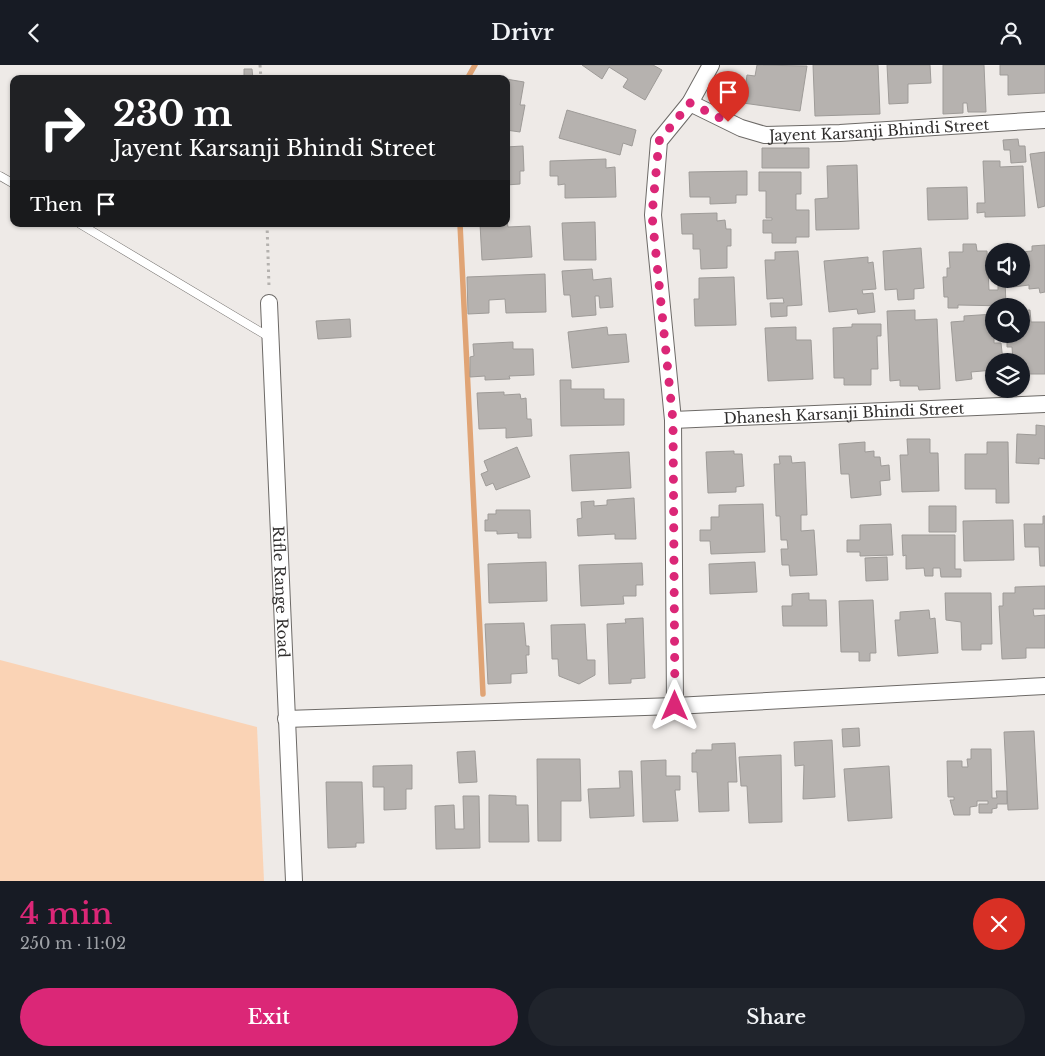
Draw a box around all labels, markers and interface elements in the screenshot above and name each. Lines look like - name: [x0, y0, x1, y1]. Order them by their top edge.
- icon: back: [20, 19, 48, 47]
- text: Drivr: [491, 19, 554, 46]
- icon: person: [997, 19, 1025, 47]
- pin: [707, 71, 749, 122]
- icon: arrive: [714, 78, 742, 106]
- text: 230 m: [113, 92, 233, 135]
- icon: right: [30, 95, 95, 160]
- street label: Jayent Karsanji Bhindi Street: [767, 114, 990, 144]
- text: Jayent Karsanji Bhindi Street: [113, 135, 436, 162]
- icon: arrive: [92, 190, 120, 218]
- text: Then: [30, 193, 82, 216]
- map controls: [985, 243, 1030, 398]
- button: sound: [985, 243, 1030, 288]
- button: search: [985, 298, 1030, 343]
- button: layers: [985, 353, 1030, 398]
- street label: Dhanesh Karsanji Bhindi Street: [723, 398, 965, 427]
- street label: Rifle Range Road: [269, 525, 294, 658]
- position arrow: [648, 679, 700, 731]
- text: 4 min: [20, 895, 112, 932]
- button: close: [973, 898, 1025, 950]
- text: 250 m · 11:02: [20, 933, 126, 953]
- button: Exit: [20, 988, 518, 1046]
- button: Share: [528, 988, 1025, 1046]

